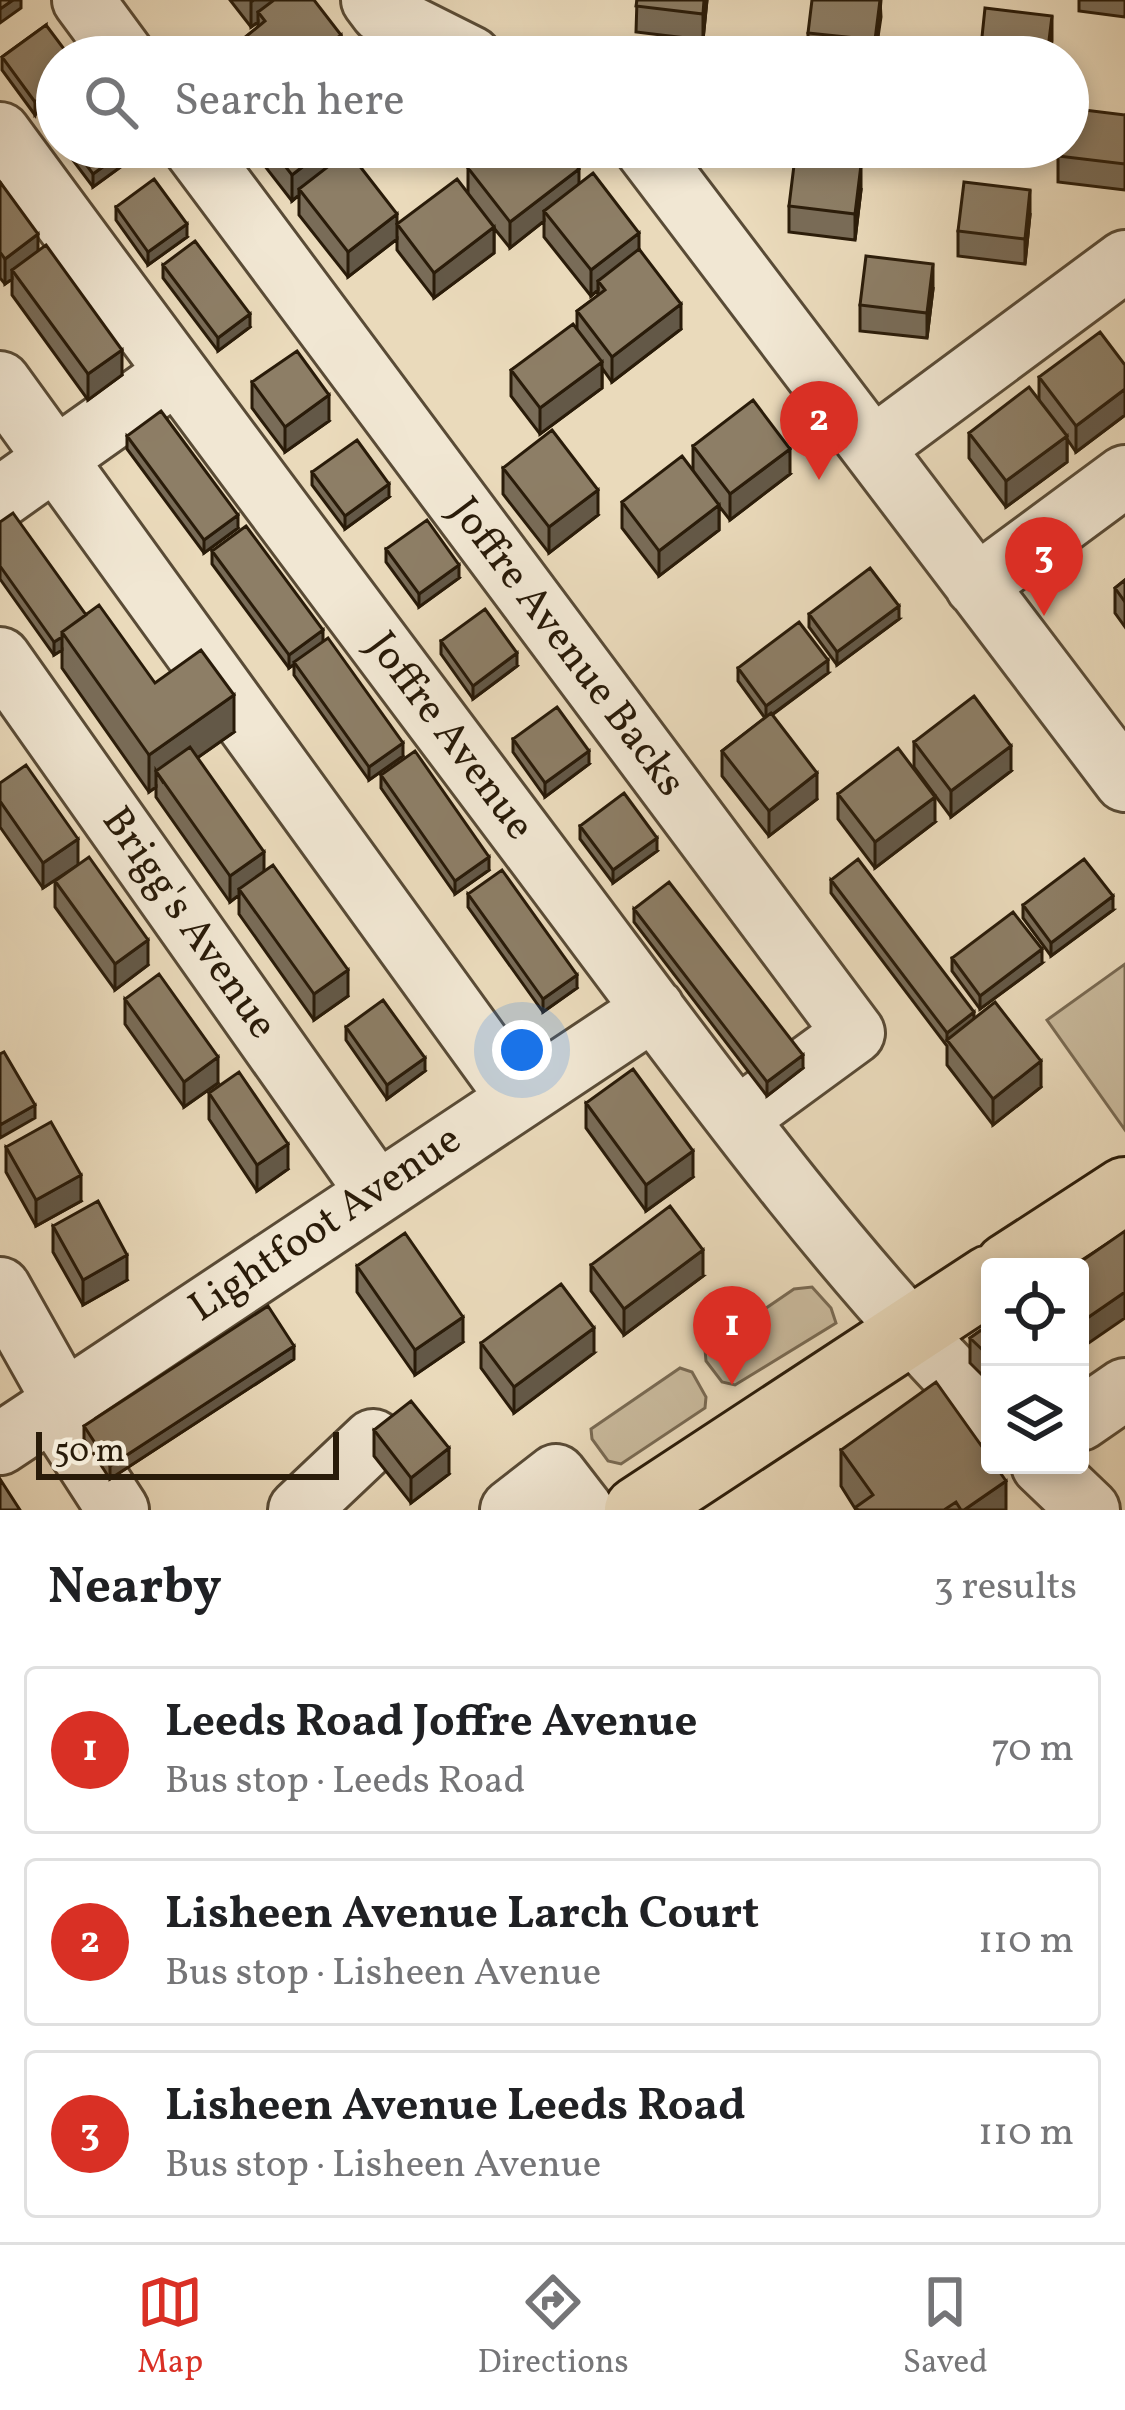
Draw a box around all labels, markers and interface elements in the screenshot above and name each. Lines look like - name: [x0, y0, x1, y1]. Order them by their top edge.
- search box: [36, 36, 1089, 168]
- icon: search: [78, 69, 144, 135]
- text: Search here: [174, 71, 405, 134]
- pin: 2: [780, 381, 858, 480]
- street label: Joffre Avenue Backs: [437, 489, 695, 807]
- pin: 3: [1005, 517, 1083, 616]
- street label: Joffre Avenue: [354, 623, 544, 851]
- street label: Brigg's Avenue: [86, 796, 290, 1052]
- your location: [492, 1020, 552, 1080]
- street label: Lightfoot Avenue: [178, 1112, 474, 1338]
- map controls: [981, 1258, 1089, 1474]
- button: locate: [981, 1258, 1089, 1366]
- pin: 1: [693, 1286, 771, 1385]
- button: layers: [981, 1366, 1089, 1474]
- scale bar: [36, 1426, 339, 1479]
- text: 50 m: [54, 1430, 125, 1476]
- text: Nearby: [48, 1553, 222, 1624]
- text: 3 results: [934, 1561, 1077, 1615]
- text: Leeds Road Joffre Avenue: [165, 1692, 697, 1755]
- text: 1: [82, 1723, 98, 1777]
- text: 70 m: [991, 1723, 1074, 1777]
- text: Bus stop · Leeds Road: [165, 1755, 525, 1809]
- text: Lisheen Avenue Larch Court: [165, 1884, 759, 1947]
- text: 2: [80, 1915, 100, 1969]
- text: 110 m: [978, 1915, 1074, 1969]
- text: Bus stop · Lisheen Avenue: [165, 1947, 601, 2001]
- text: Lisheen Avenue Leeds Road: [165, 2076, 746, 2139]
- text: 3: [80, 2107, 100, 2161]
- text: 110 m: [978, 2107, 1074, 2161]
- text: Bus stop · Lisheen Avenue: [165, 2139, 601, 2193]
- tab: Map: [137, 2269, 203, 2387]
- tab: Directions: [477, 2269, 629, 2387]
- tab: Saved: [903, 2269, 988, 2387]

